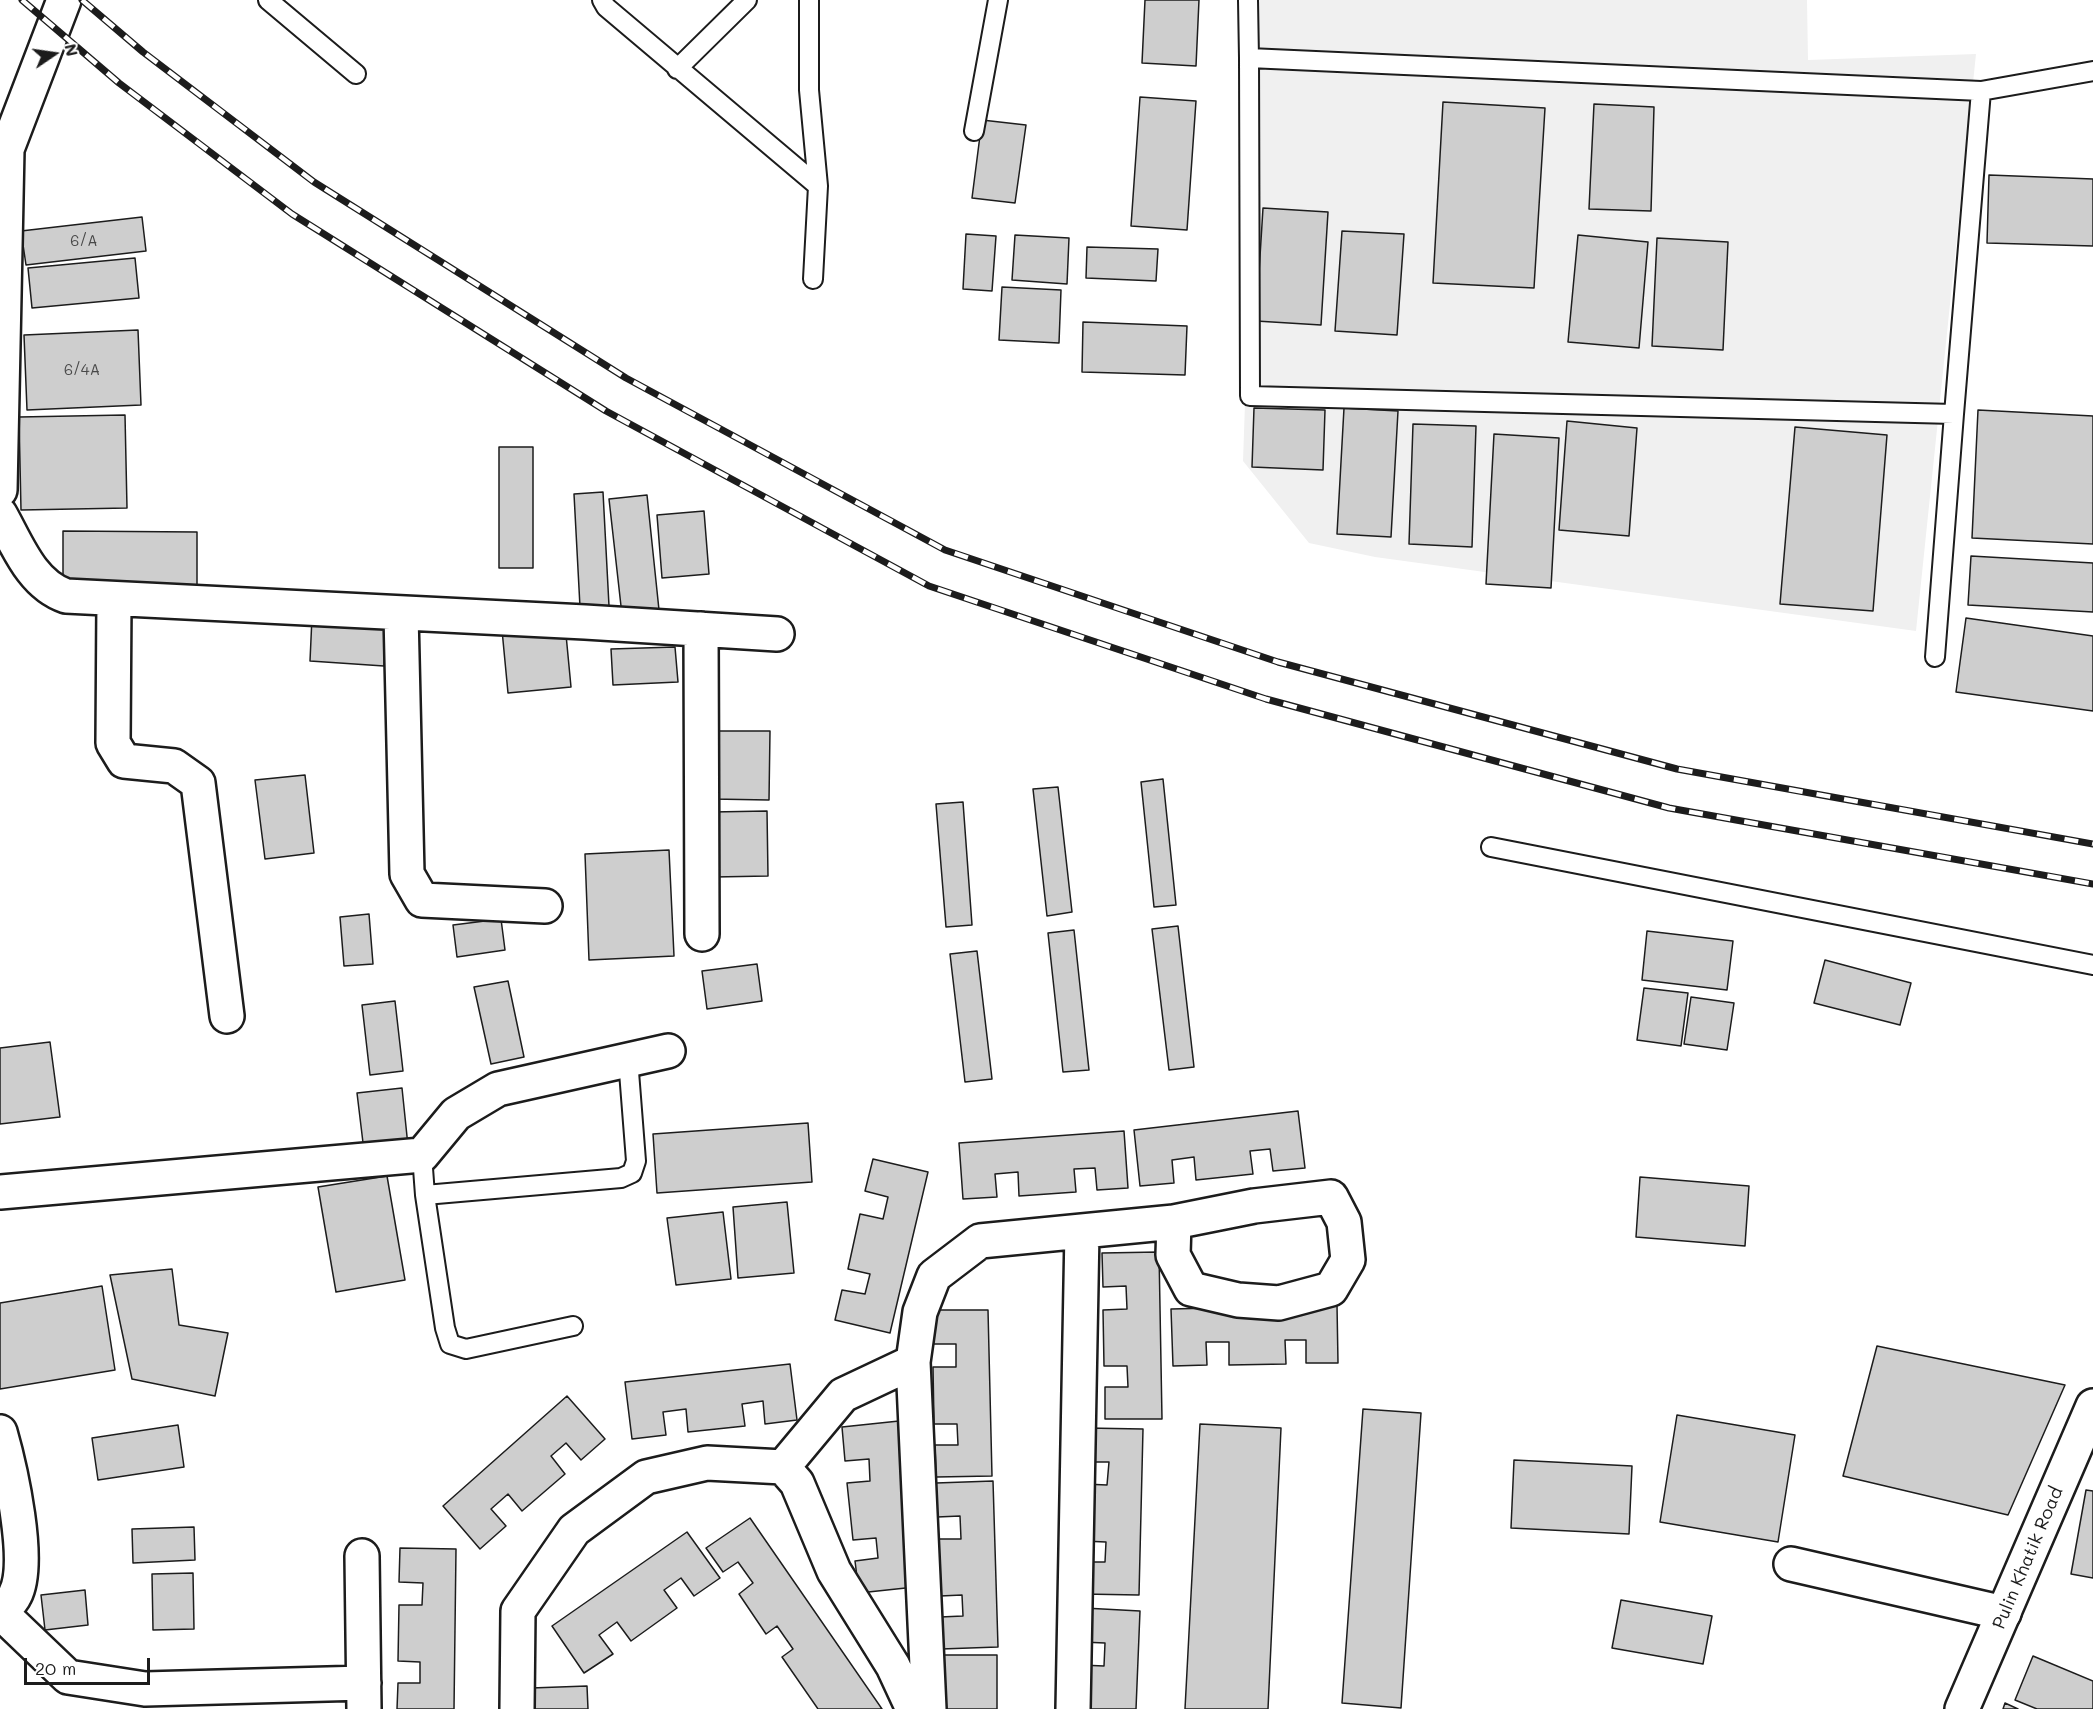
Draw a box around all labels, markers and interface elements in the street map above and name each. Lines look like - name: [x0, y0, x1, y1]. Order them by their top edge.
- north arrow: [24, 24, 84, 84]
- text: N: [60, 42, 84, 58]
- house number: 6/A: [70, 232, 98, 250]
- house number: 6/4A: [64, 361, 100, 379]
- street label: Pulin Khatik Road: [1988, 1484, 2068, 1632]
- scale bar: [27, 1646, 153, 1684]
- text: 20 m: [35, 1656, 76, 1680]

